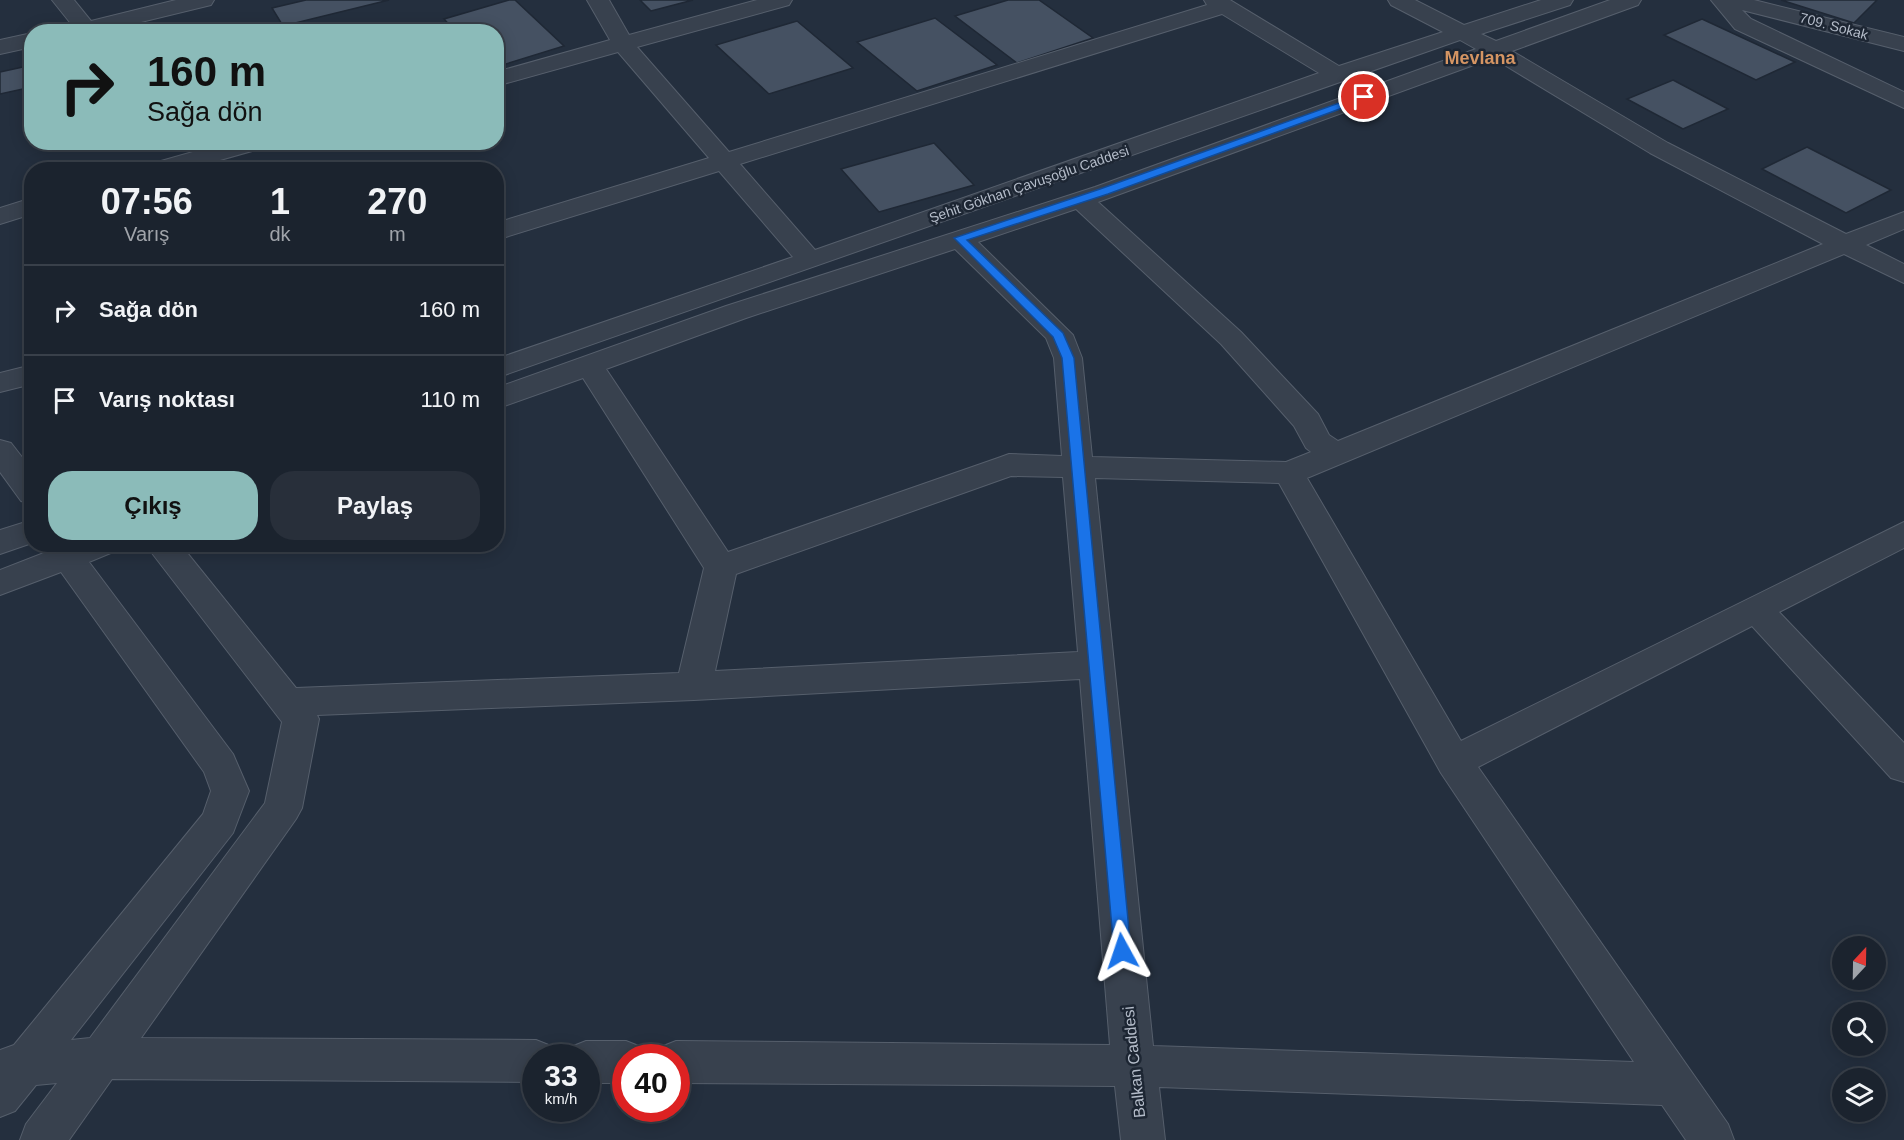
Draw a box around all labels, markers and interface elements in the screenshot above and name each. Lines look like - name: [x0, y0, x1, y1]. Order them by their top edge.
- street label: 709. Sokak: [1798, 9, 1871, 43]
- icon: right: [48, 48, 126, 126]
- text: 160 m: [147, 48, 266, 95]
- district label: Mevlana: [1444, 48, 1516, 68]
- pin: [1338, 71, 1389, 122]
- icon: arrive: [1347, 80, 1380, 113]
- text: Sağa dön: [147, 97, 263, 127]
- street label: Şehit Gökhan Çavuşoğlu Caddesi: [927, 142, 1131, 226]
- text: 07:56: [101, 181, 193, 222]
- text: 1: [270, 181, 290, 222]
- text: 270: [367, 181, 427, 222]
- text: Varış: [124, 223, 169, 245]
- text: dk: [269, 223, 291, 245]
- text: m: [389, 223, 406, 245]
- icon: right: [48, 294, 81, 327]
- text: Sağa dön: [99, 297, 198, 322]
- text: 160 m: [419, 297, 480, 322]
- icon: arrive: [48, 384, 81, 417]
- text: Varış noktası: [99, 387, 235, 412]
- text: 110 m: [420, 387, 480, 412]
- button: Çıkış: [48, 471, 258, 540]
- button: Paylaş: [270, 471, 480, 540]
- position arrow: [1090, 919, 1154, 983]
- north arrow: [1832, 936, 1886, 990]
- map controls: [1832, 936, 1886, 1122]
- button: search: [1832, 1002, 1886, 1056]
- street label: Balkan Caddesi: [1120, 1005, 1148, 1119]
- speed limit sign: 40: [612, 1044, 690, 1122]
- text: 33: [544, 1059, 578, 1092]
- button: layers: [1832, 1068, 1886, 1122]
- text: km/h: [545, 1090, 577, 1107]

